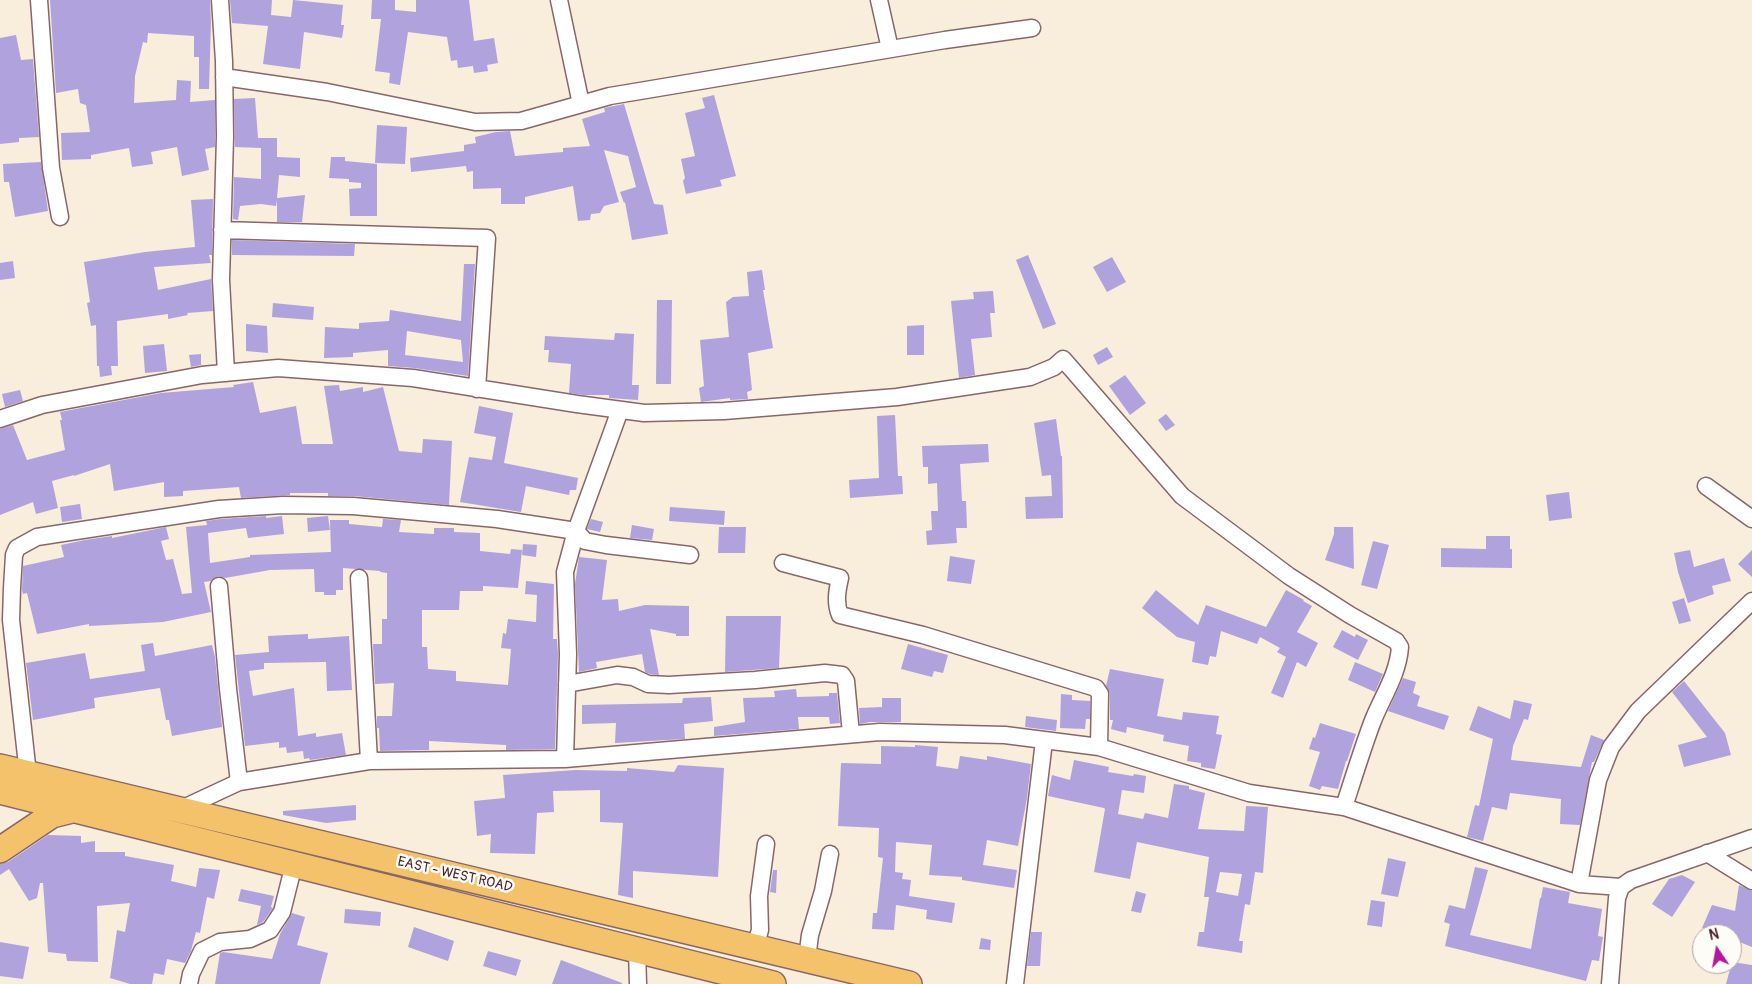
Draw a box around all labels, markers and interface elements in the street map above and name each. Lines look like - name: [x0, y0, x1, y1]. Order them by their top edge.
- street label: EAST - WEST ROAD: [396, 854, 514, 896]
- north arrow: [1692, 924, 1742, 974]
- text: N: [1708, 926, 1720, 944]

